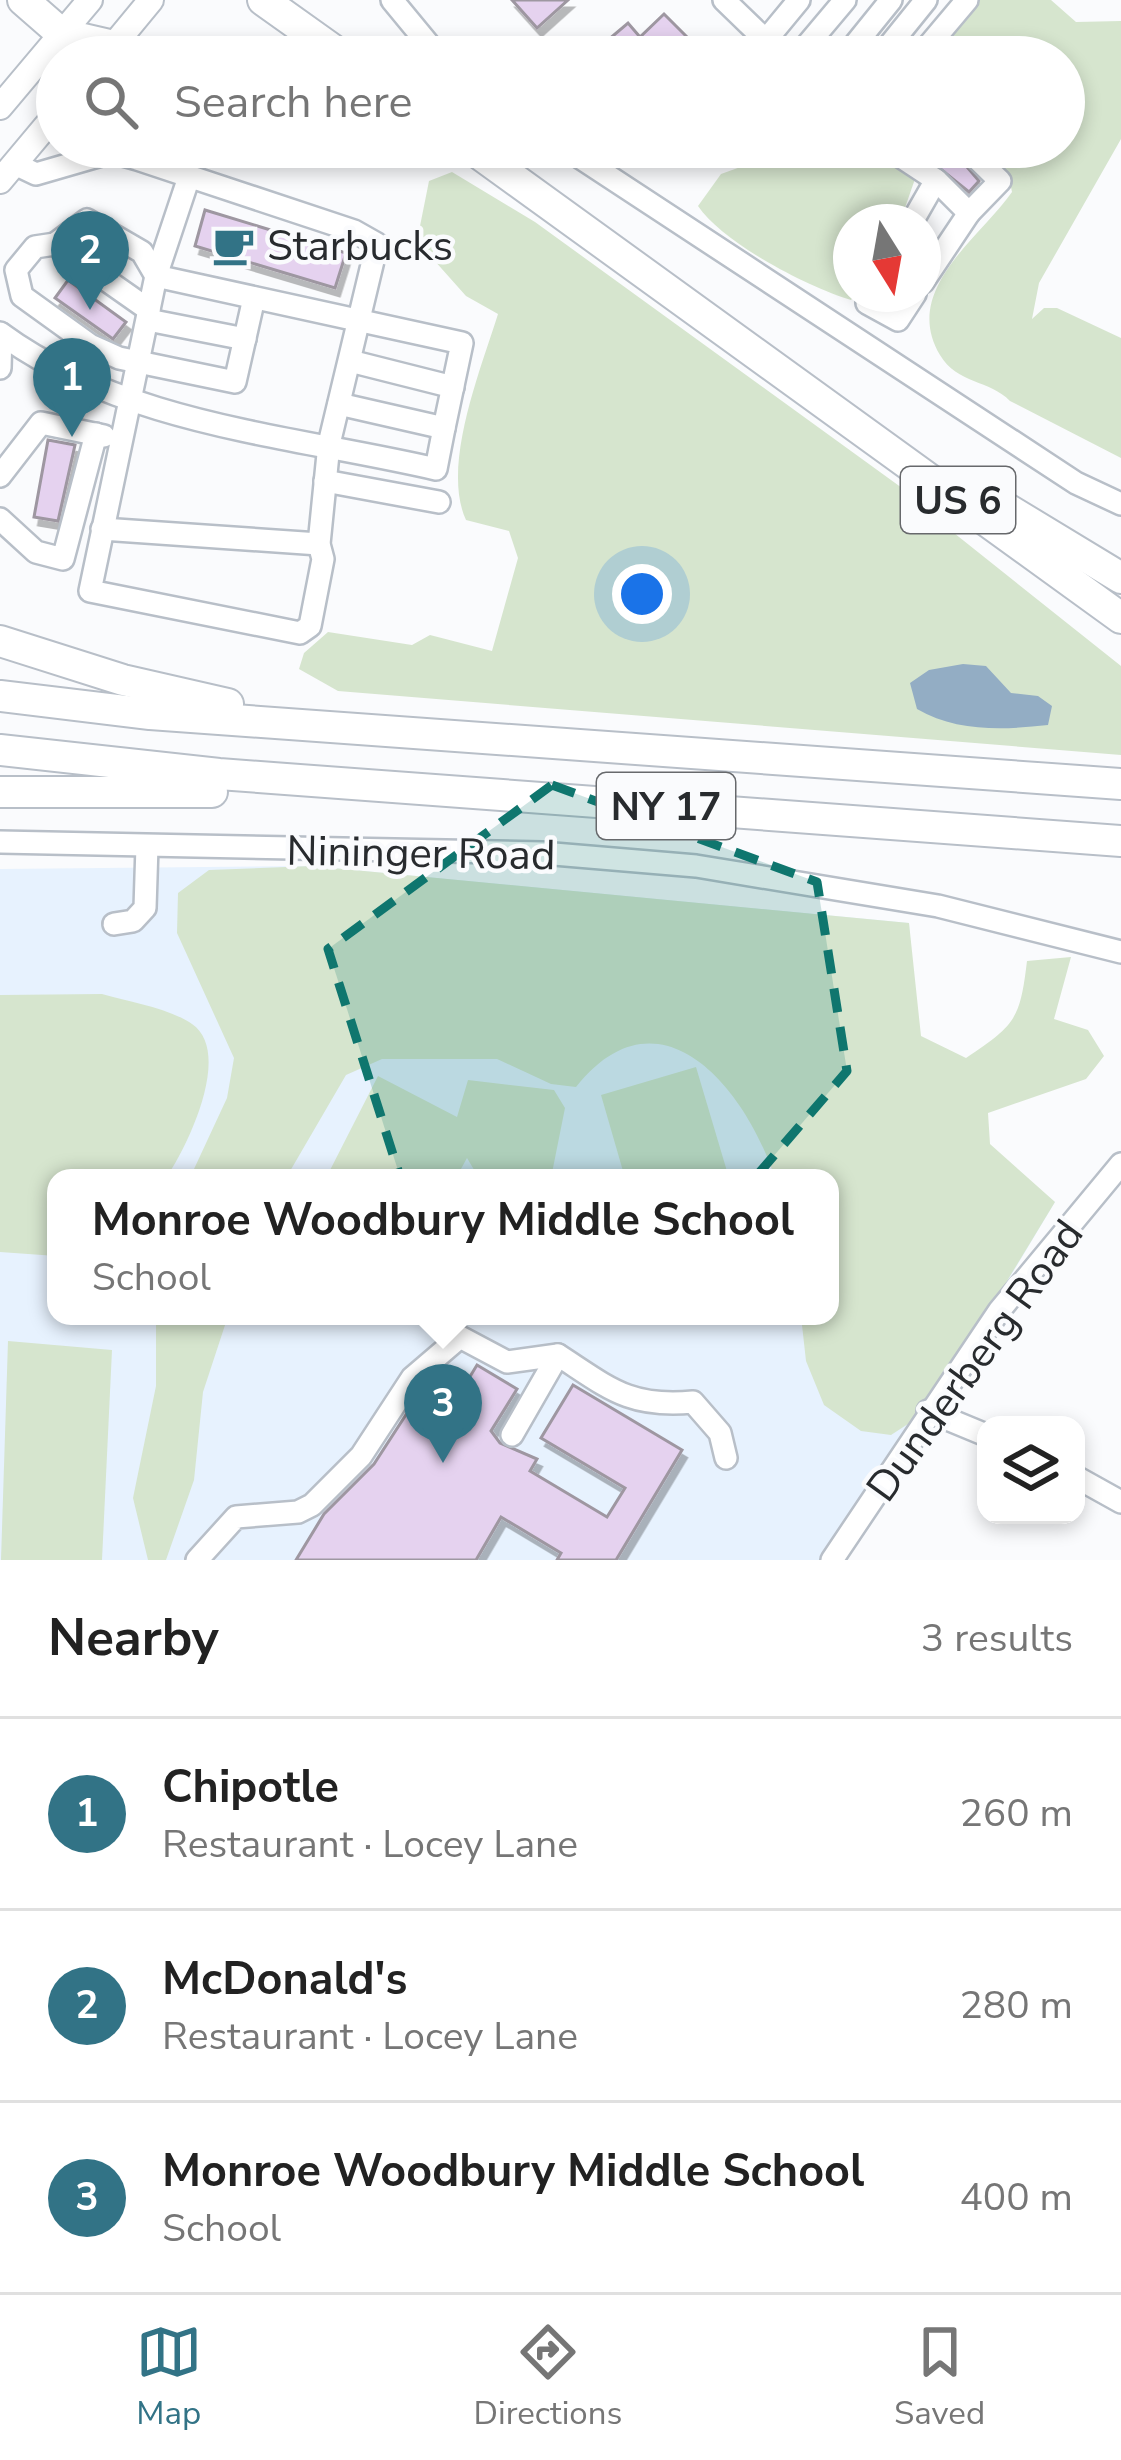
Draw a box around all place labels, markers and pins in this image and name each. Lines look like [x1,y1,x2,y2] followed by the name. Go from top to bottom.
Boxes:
[51,211,129,310] pin: 2
[267,218,453,275] place label: Starbucks
[210,222,256,268] cafe icon: Starbucks
[33,338,111,437] pin: 1
[404,1364,482,1463] pin: 3

